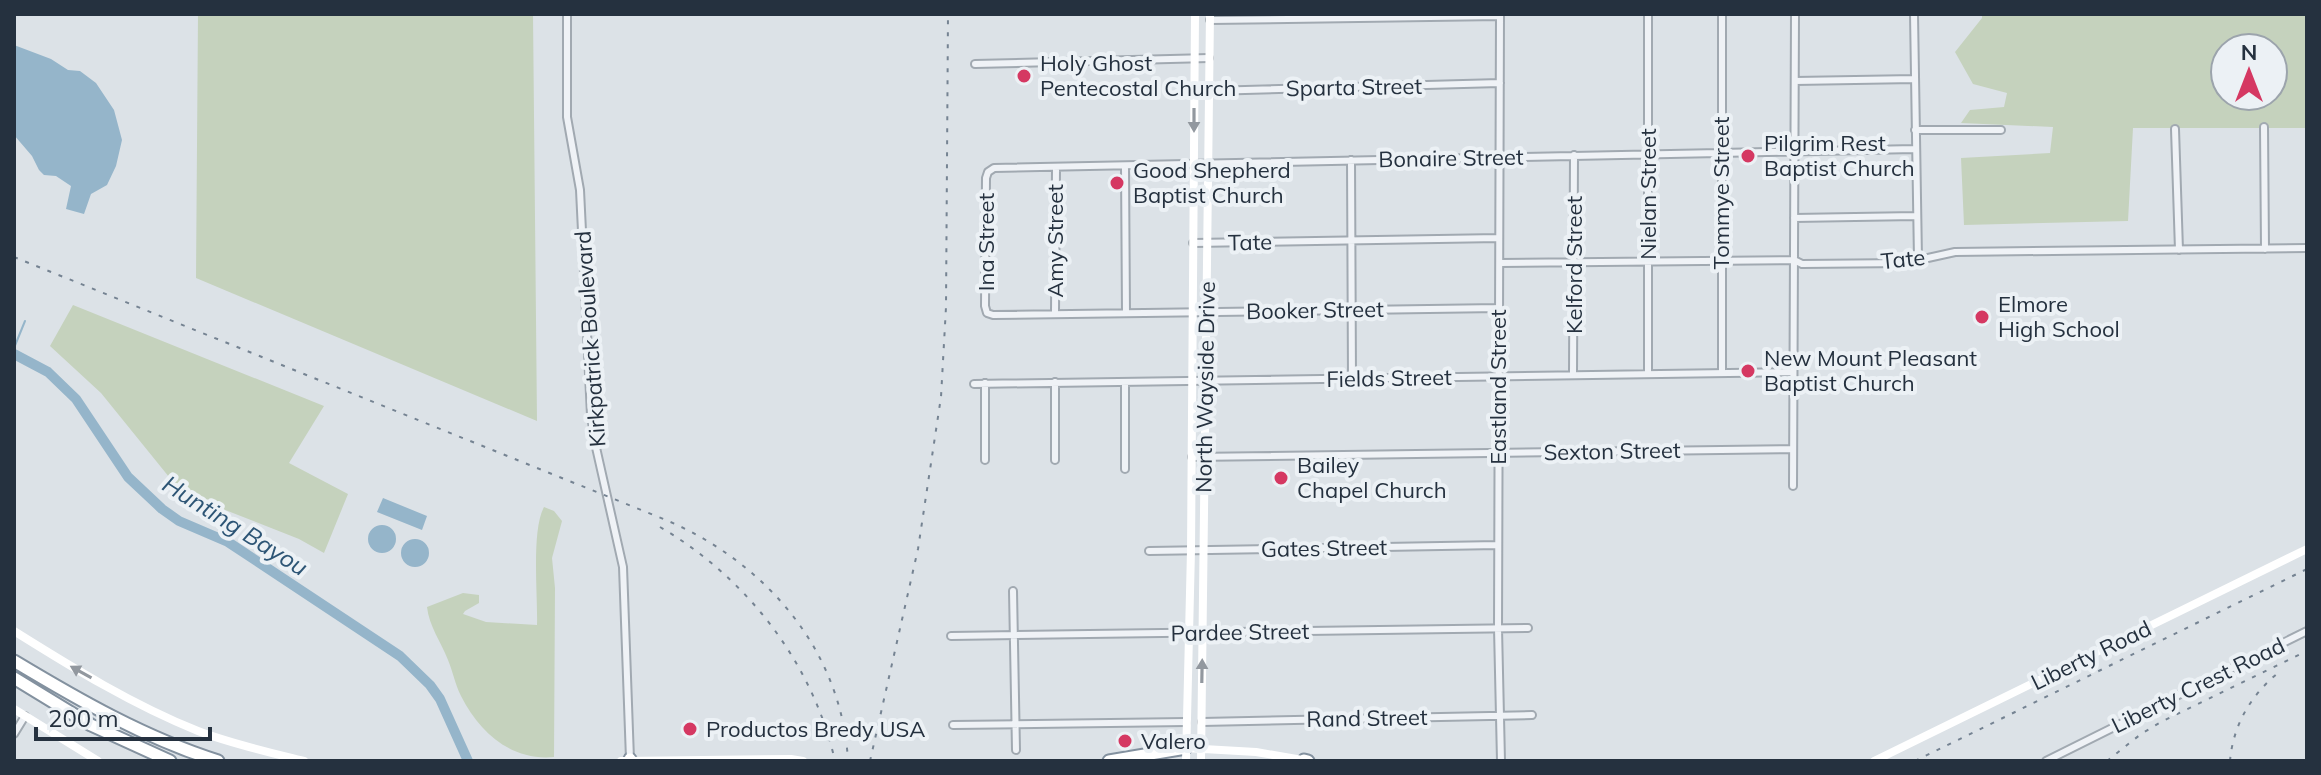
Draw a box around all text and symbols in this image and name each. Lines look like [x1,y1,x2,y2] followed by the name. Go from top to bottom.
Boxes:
[2209,32,2289,112] north arrow
[2241,38,2257,66] text: N
[1040,49,1236,102] place label: Holy Ghost Pentecostal Church
[1015,67,1033,85] marker: Holy Ghost Pentecostal Church
[1286,72,1423,102] street label: Sparta Street
[1188,108,1200,133] one-way arrow
[1707,116,1735,269] street label: Tommye Street
[1634,128,1662,260] street label: Nielan Street
[1764,129,1915,182] place label: Pilgrim Rest Baptist Church
[1378,143,1524,173] street label: Bonaire Street
[1739,147,1757,165] marker: Pilgrim Rest Baptist Church
[1133,156,1291,209] place label: Good Shepherd Baptist Church
[1108,174,1126,192] marker: Good Shepherd Baptist Church
[1041,184,1069,298] street label: Amy Street
[972,193,1000,291] street label: Ina Street
[1560,196,1588,334] street label: Kelford Street
[1228,228,1272,256] street label: Tate
[568,230,612,448] street label: Kirkpatrick Boulevard
[1879,243,1927,275] street label: Tate
[1189,281,1221,493] street label: North Wayside Drive
[1998,290,2120,343] place label: Elmore High School
[1246,295,1384,325] street label: Booker Street
[1973,308,1991,326] marker: Elmore High School
[1484,309,1512,465] street label: Eastland Street
[1764,344,1977,397] place label: New Mount Pleasant Baptist Church
[1739,362,1757,380] marker: New Mount Pleasant Baptist Church
[1326,363,1452,393] street label: Fields Street
[1543,436,1681,466] street label: Sexton Street
[1297,451,1447,504] place label: Bailey Chapel Church
[157,468,314,582] water label: Hunting Bayou
[1272,469,1290,487] marker: Bailey Chapel Church
[1261,533,1388,563] street label: Gates Street
[2026,614,2156,696] street label: Liberty Road
[1170,617,1310,647] street label: Pardee Street
[2107,631,2289,739] street label: Liberty Crest Road
[1196,658,1209,683] one-way arrow
[70,666,92,680] one-way arrow
[36,691,210,741] scale bar
[48,703,119,733] text: 200 m
[1306,703,1428,733] street label: Rand Street
[706,715,925,743] place label: Productos Bredy USA
[681,720,699,738] marker: Productos Bredy USA
[1141,727,1206,755] place label: Valero
[1116,732,1134,750] marker: Valero

